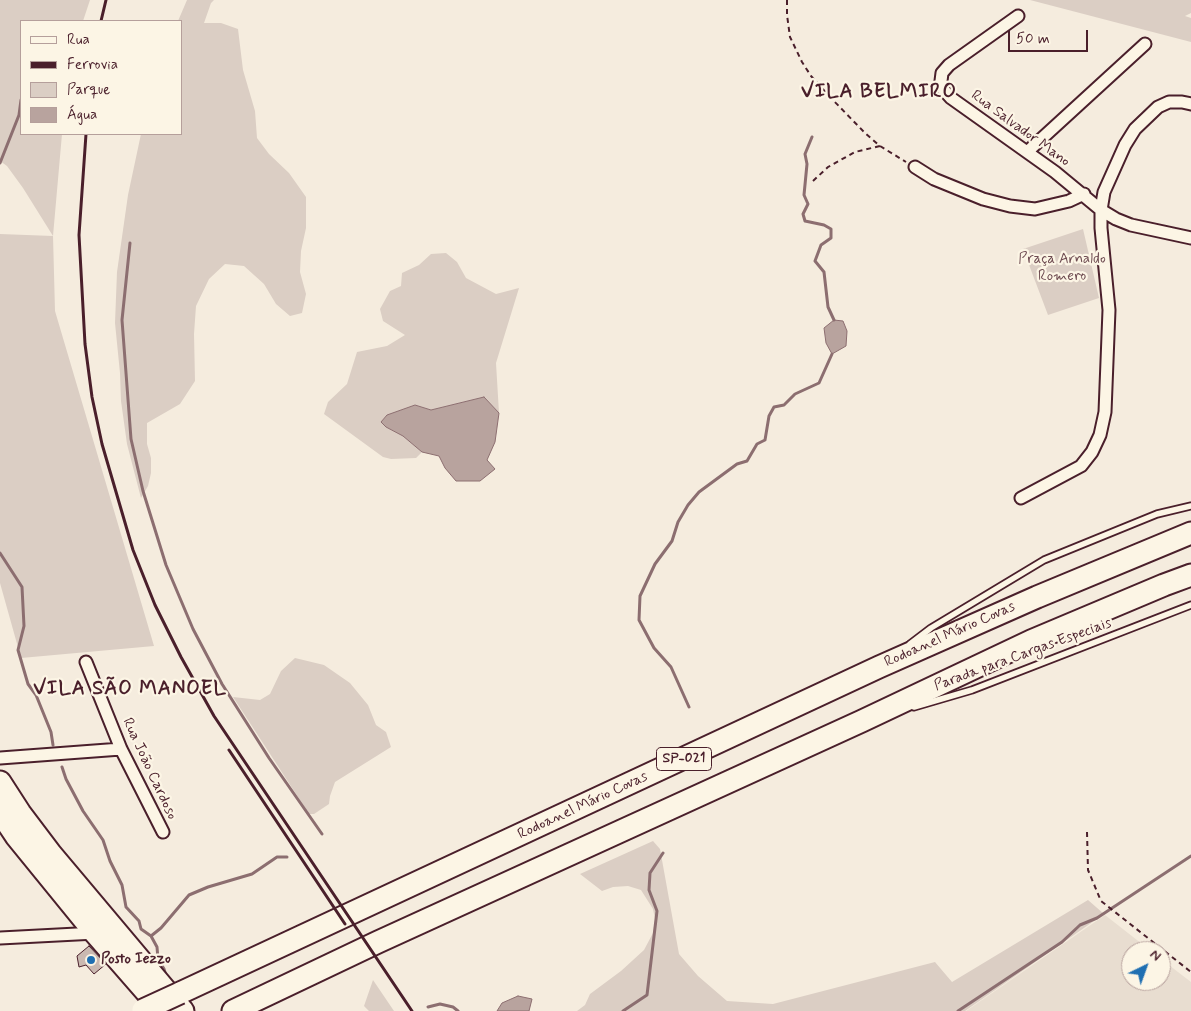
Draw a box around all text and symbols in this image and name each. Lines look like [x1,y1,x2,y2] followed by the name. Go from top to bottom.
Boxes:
[20,20,182,135] legend
[1011,20,1091,52] scale bar
[1016,29,1050,49] text: 50 m
[67,30,90,50] text: Rua
[67,55,118,75] text: Ferrovia
[67,80,110,100] text: Parque
[802,81,956,105] district label: VILA BELMIRO
[967,87,1073,171] street label: Rua Salvador Mano
[67,105,97,125] text: Água
[1018,251,1106,286] park label: Praça Arnaldo Romero
[882,598,1018,672] street label: Rodoanel Mário Covas
[932,614,1114,696] street label: Parada para Cargas Especiais
[33,678,227,702] district label: VILA SÃO MANOEL
[118,715,180,823] street label: Rua João Cardoso
[656,748,712,771] road number: SP-021
[515,768,651,844] street label: Rodoanel Mário Covas
[1121,941,1171,991] north arrow
[1146,946,1165,965] text: N
[101,951,171,969] place label: Posto Iezzo
[85,954,97,966] marker: Posto Iezzo

